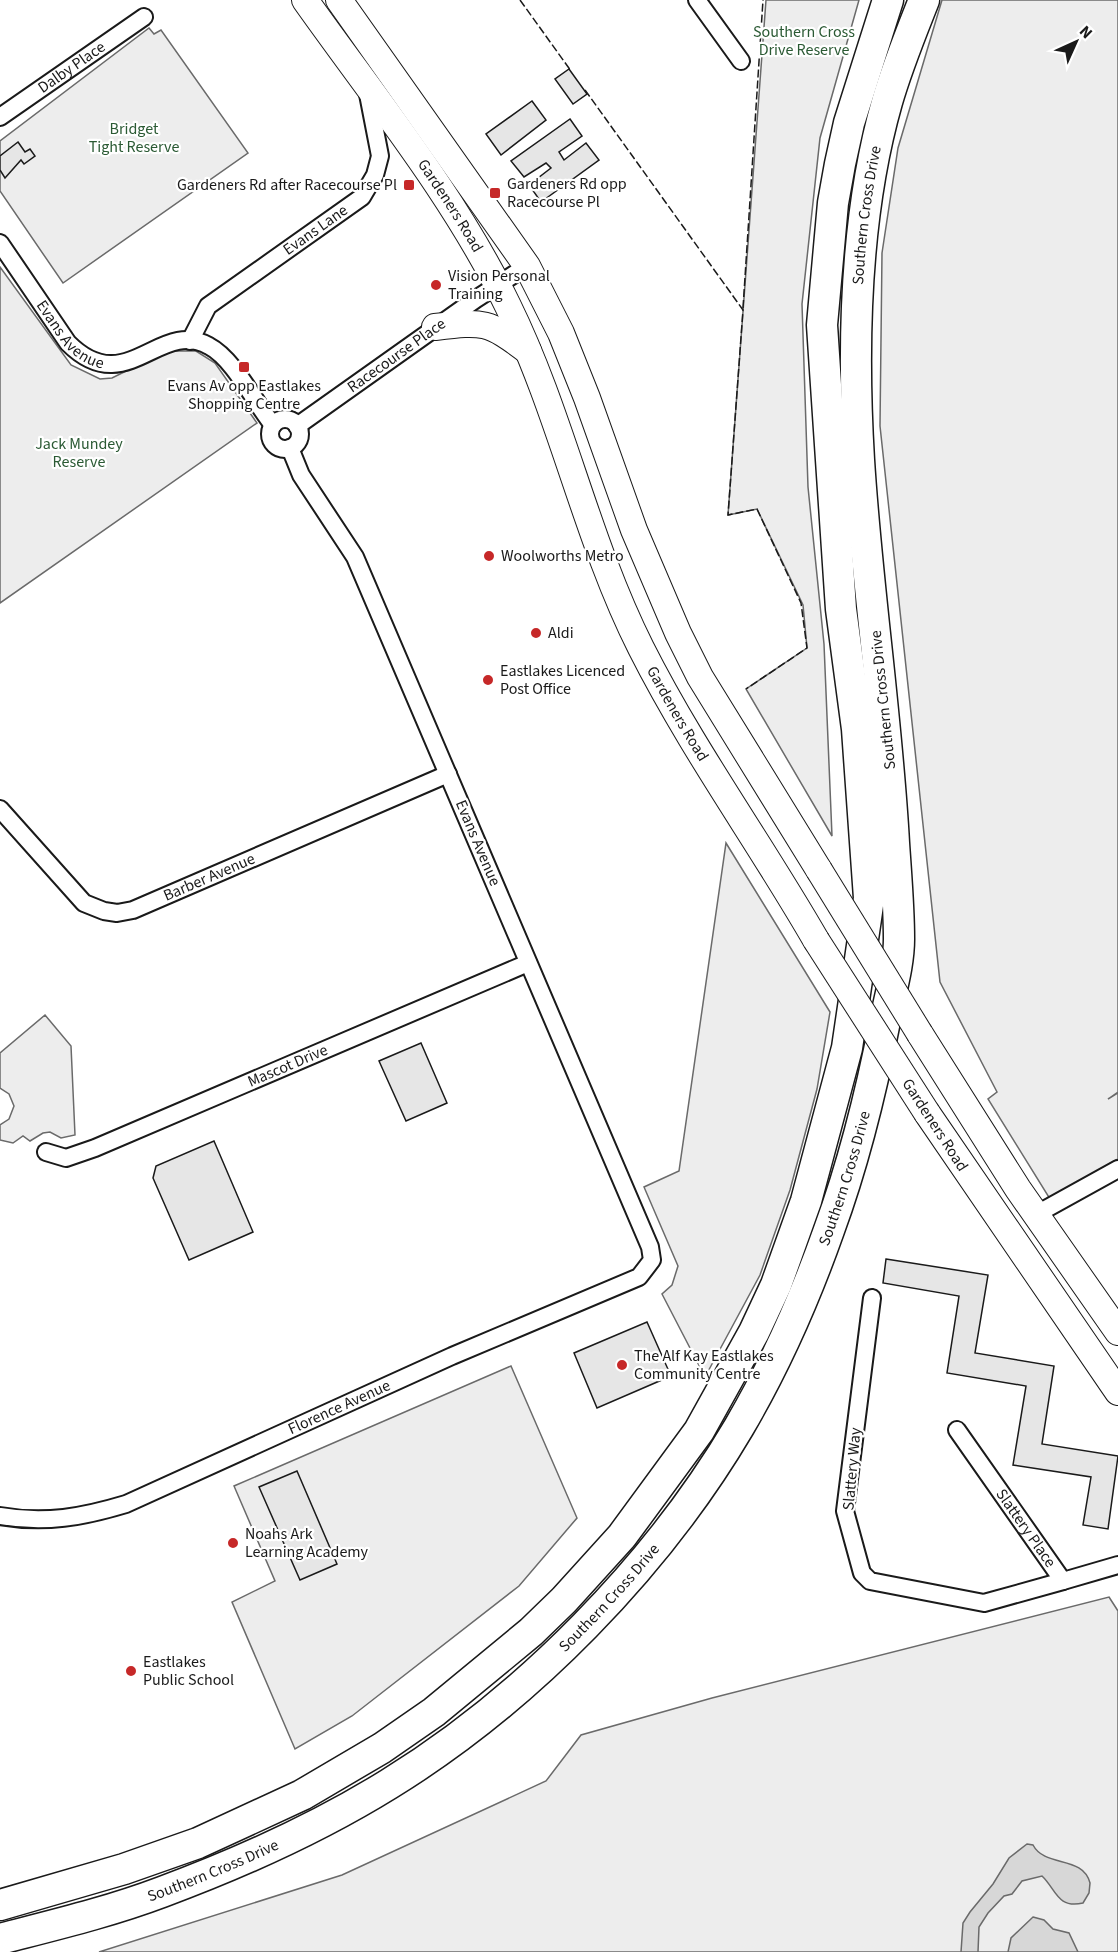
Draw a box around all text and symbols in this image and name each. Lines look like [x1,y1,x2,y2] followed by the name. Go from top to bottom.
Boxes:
[1046,12,1106,72] north arrow
[753,21,855,61] park label: Southern Cross Drive Reserve
[1074,21,1097,44] text: N
[33,36,110,99] street label: Dalby Place
[89,118,179,158] park label: Bridget Tight Reserve
[847,144,887,285] street label: Southern Cross Drive
[412,155,488,256] street label: Gardeners Road
[507,173,627,213] place label: Gardeners Rd opp Racecourse Pl
[177,174,397,196] place label: Gardeners Rd after Racecourse Pl
[402,178,416,192] marker: Gardeners Rd after Racecourse Pl
[488,186,502,200] marker: Gardeners Rd opp Racecourse Pl
[279,199,352,261] street label: Evans Lane
[448,265,550,305] place label: Vision Personal Training
[429,278,443,292] marker: Vision Personal Training
[31,296,106,374] street label: Evans Avenue
[343,313,450,398] street label: Racecourse Place
[237,360,251,374] marker: Evans Av opp Eastlakes Shopping Centre
[167,375,321,415] place label: Evans Av opp Eastlakes Shopping Centre
[35,433,123,473] park label: Jack Mundey Reserve
[501,545,624,567] place label: Woolworths Metro
[482,549,496,563] marker: Woolworths Metro
[548,622,574,644] place label: Aldi
[529,626,543,640] marker: Aldi
[865,629,901,771] street label: Southern Cross Drive
[500,660,625,700] place label: Eastlakes Licenced Post Office
[641,662,714,765] street label: Gardeners Road
[481,673,495,687] marker: Eastlakes Licenced Post Office
[450,797,506,889] street label: Evans Avenue
[160,848,259,907] street label: Barber Avenue
[244,1039,331,1093] street label: Mascot Drive
[897,1074,973,1176] street label: Gardeners Road
[813,1109,876,1249] street label: Southern Cross Drive
[634,1345,774,1385] place label: The Alf Kay Eastlakes Community Centre
[615,1358,629,1372] marker: The Alf Kay Eastlakes Community Centre
[284,1374,394,1440] street label: Florence Avenue
[837,1426,867,1511] street label: Slattery Way
[991,1484,1061,1572] street label: Slattery Place
[245,1523,369,1563] place label: Noahs Ark Learning Academy
[226,1536,240,1550] marker: Noahs Ark Learning Academy
[554,1539,665,1657] street label: Southern Cross Drive
[143,1651,234,1691] place label: Eastlakes Public School
[124,1664,138,1678] marker: Eastlakes Public School
[144,1834,282,1907] street label: Southern Cross Drive

